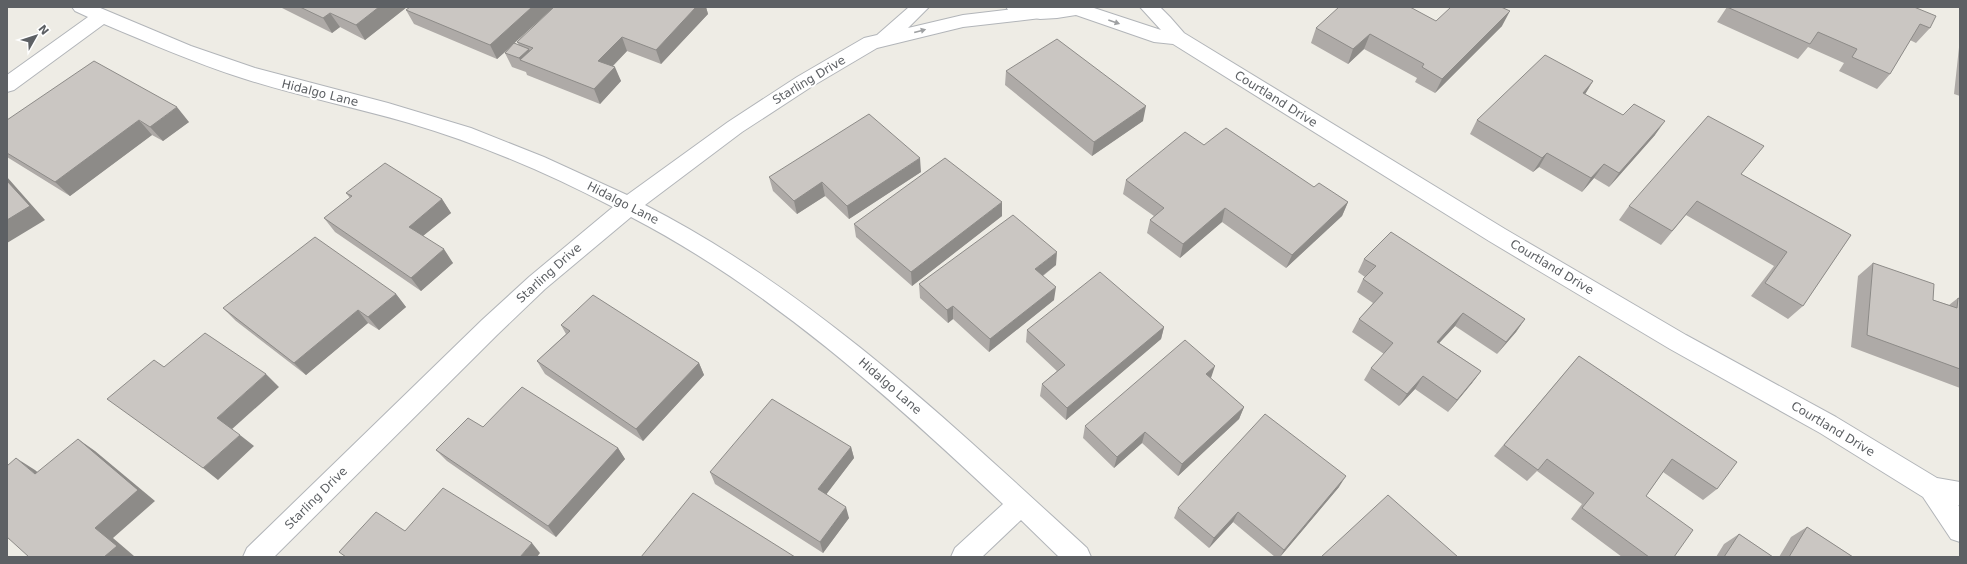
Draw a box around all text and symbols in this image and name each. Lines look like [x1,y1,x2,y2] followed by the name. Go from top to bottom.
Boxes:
[16,16,56,56] north arrow
[1108,19,1120,25] one-way arrow
[35,22,51,38] text: N
[914,28,926,34] one-way arrow
[770,53,848,107] street label: Starling Drive
[1232,68,1320,130] street label: Courtland Drive
[280,77,360,109] street label: Hidalgo Lane
[585,179,661,227] street label: Hidalgo Lane
[1508,237,1596,297] street label: Courtland Drive
[514,240,584,306] street label: Starling Drive
[856,355,924,417] street label: Hidalgo Lane
[1789,399,1877,459] street label: Courtland Drive
[282,464,350,532] street label: Starling Drive

